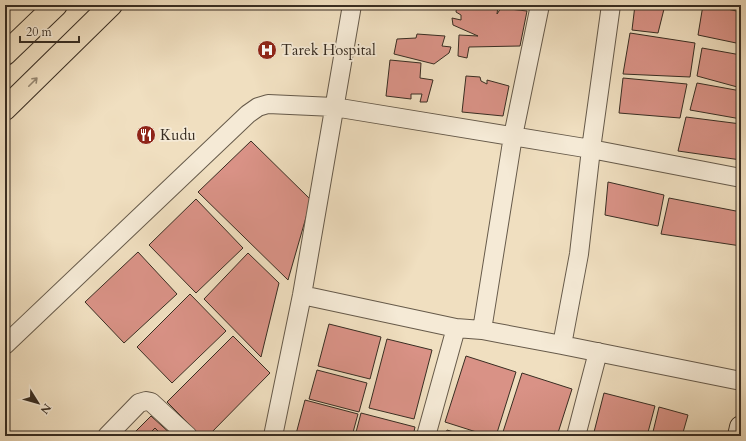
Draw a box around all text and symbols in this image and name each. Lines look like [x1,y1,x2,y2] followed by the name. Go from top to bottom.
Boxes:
[20,18,79,44] scale bar
[26,24,53,40] text: 20 m
[256,39,278,61] hospital icon: Tarek Hospital
[281,40,376,60] place label: Tarek Hospital
[28,77,38,87] one-way arrow
[135,124,157,146] restaurant icon: Kudu
[160,125,196,145] place label: Kudu
[18,383,58,423] north arrow
[36,400,54,417] text: N

